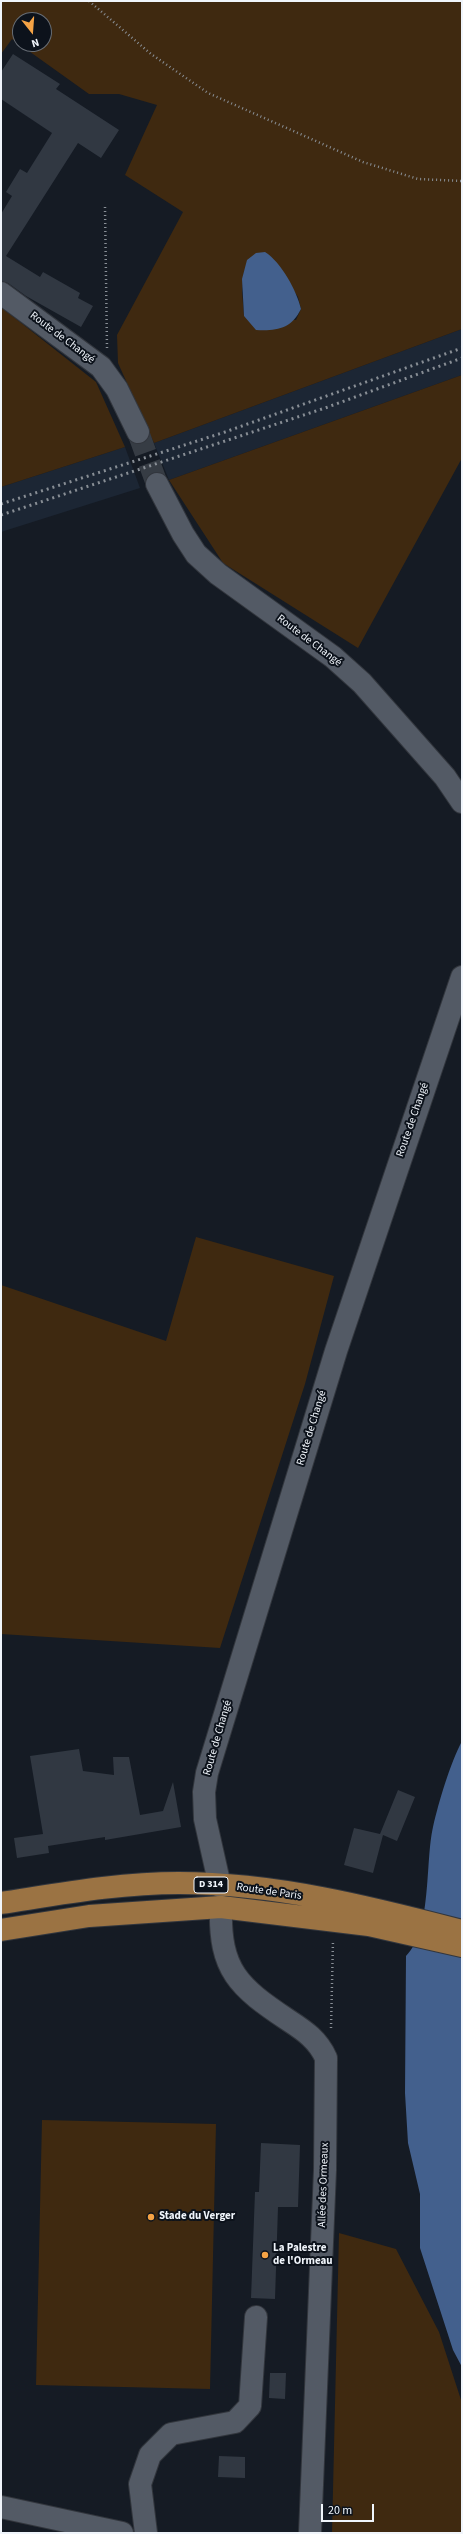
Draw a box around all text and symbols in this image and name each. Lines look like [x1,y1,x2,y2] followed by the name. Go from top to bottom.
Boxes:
[12,12,52,52] north arrow
[30,35,41,51] text: N
[27,309,97,367] street label: Route de Changé
[274,612,344,670] street label: Route de Changé
[394,1081,432,1159] street label: Route de Changé
[294,1389,330,1467] street label: Route de Changé
[201,1699,235,1777] street label: Route de Changé
[194,1877,228,1893] road number: D 314
[236,1881,302,1903] street label: Route de Paris
[316,2142,332,2228] street label: Allée des Ormeaux
[159,2210,235,2224] place label: Stade du Verger
[146,2212,156,2222] marker: Stade du Verger
[273,2242,333,2268] place label: La Palestre de l'Ormeau
[260,2250,270,2260] marker: La Palestre de l'Ormeau
[323,2496,376,2522] scale bar
[328,2502,352,2519] text: 20 m

